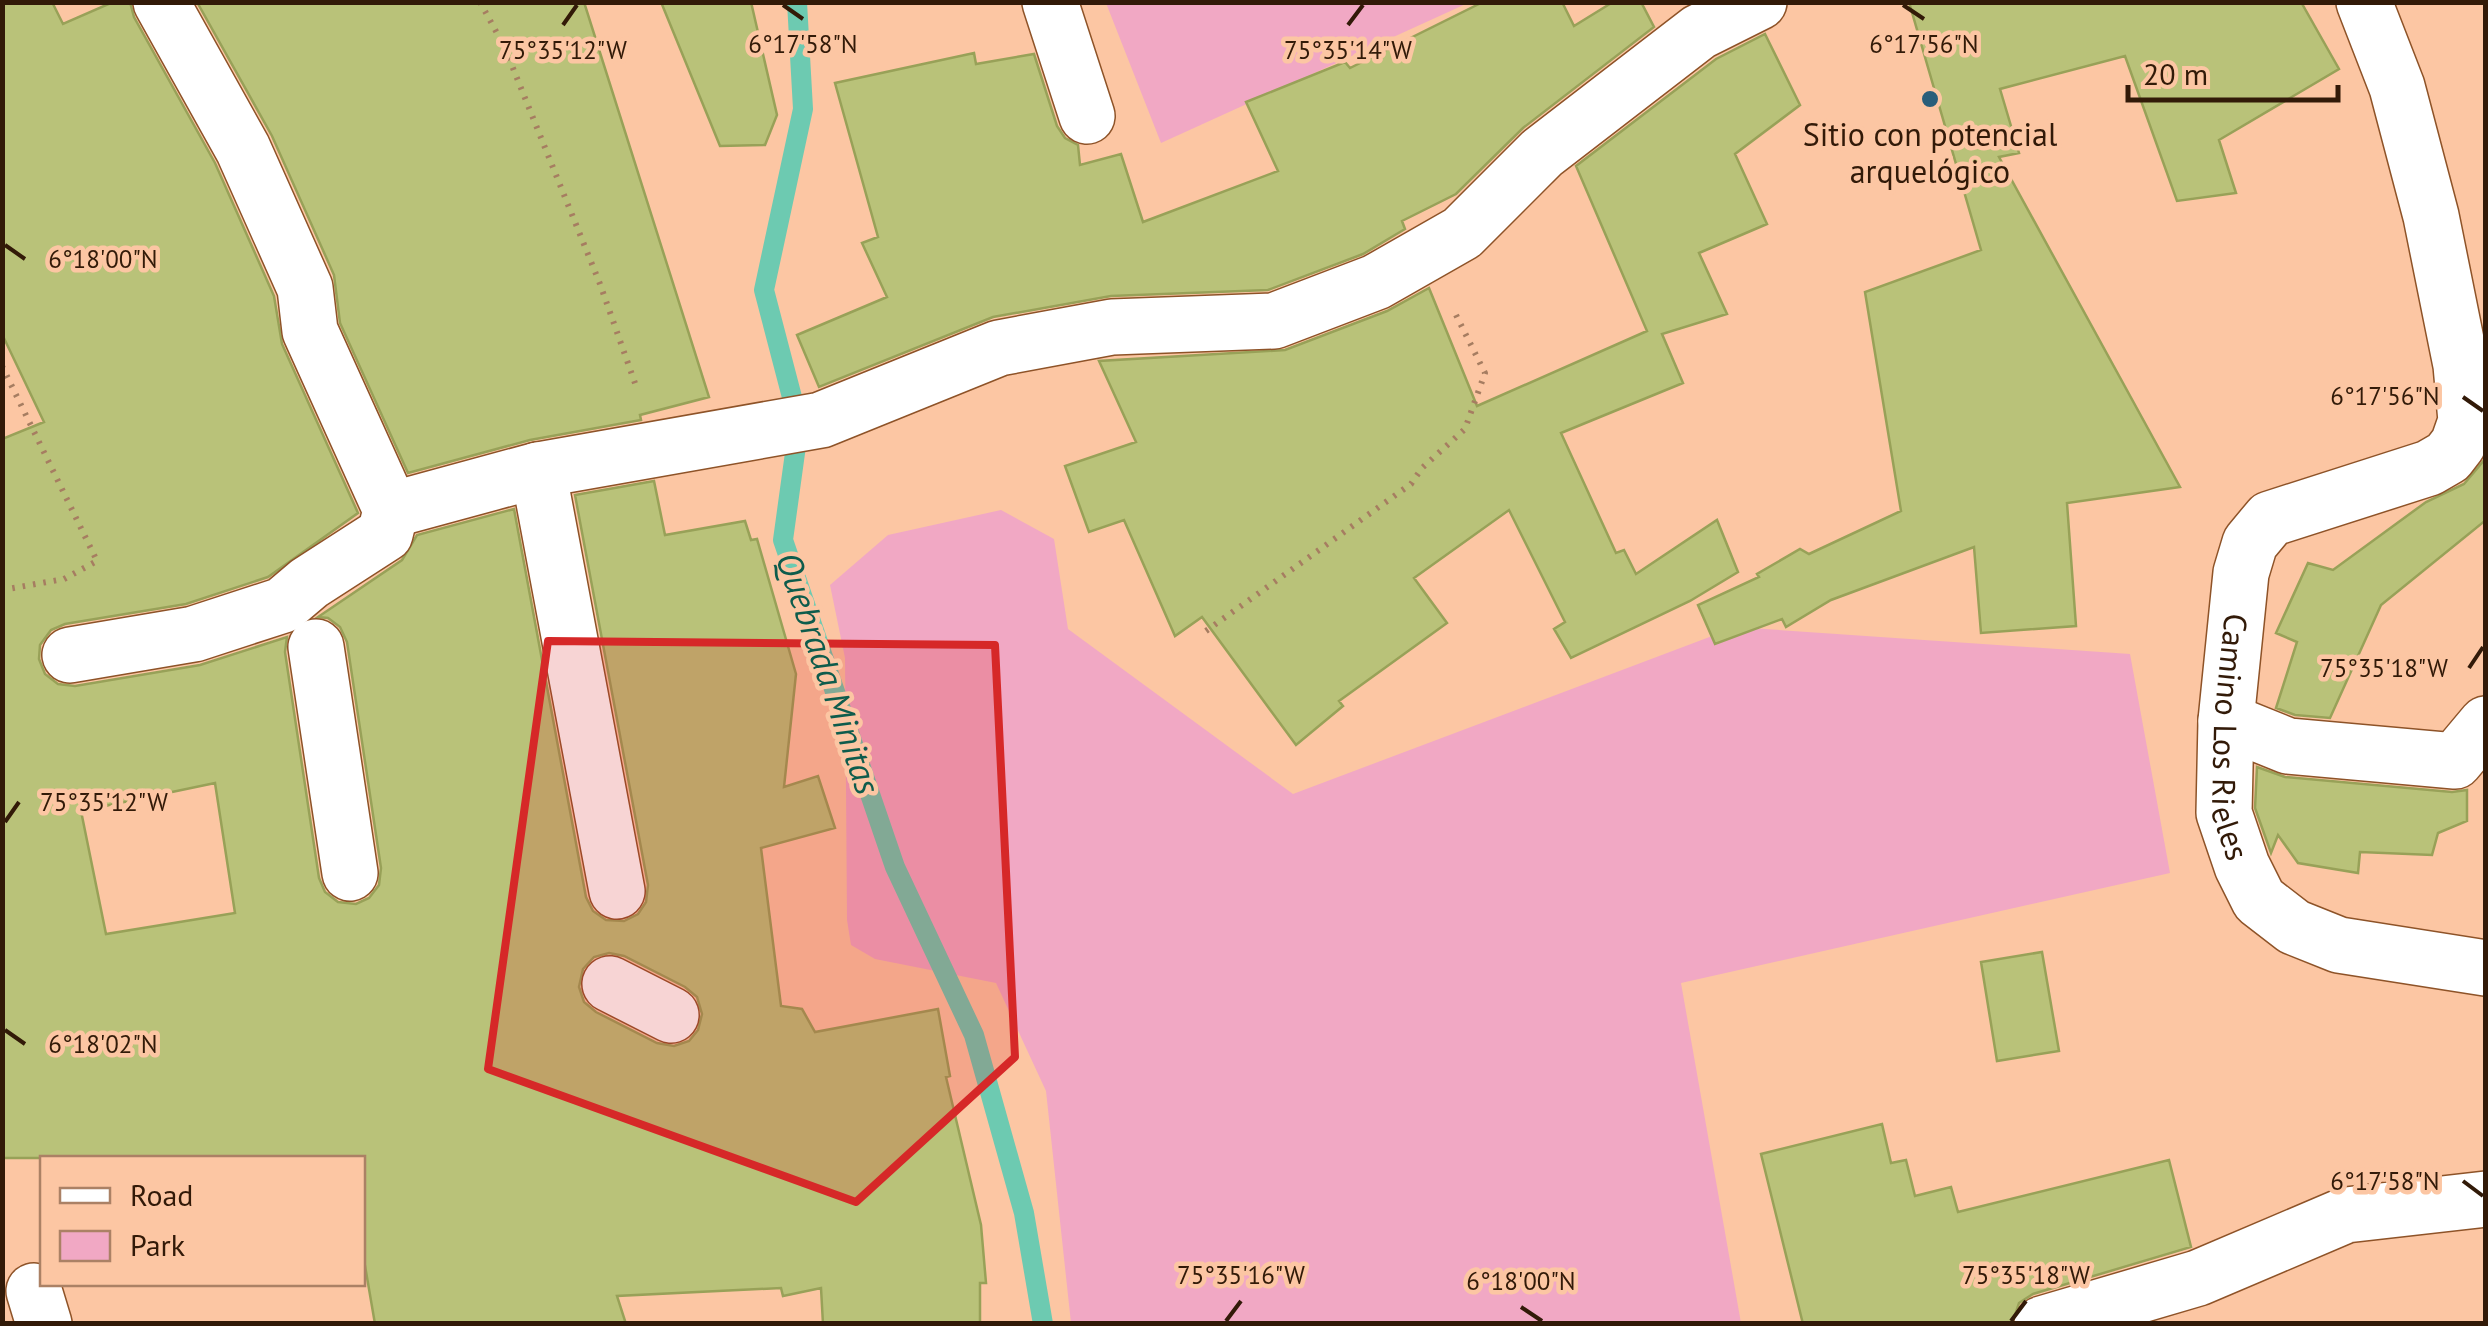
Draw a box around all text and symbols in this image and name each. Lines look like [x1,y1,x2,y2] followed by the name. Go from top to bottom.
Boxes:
[748,28,858,60] text: 6°17'58"N
[1869,28,1979,60] text: 6°17'56"N
[499,34,627,66] text: 75°35'12"W
[1284,34,1412,66] text: 75°35'14"W
[2128,40,2338,102] scale bar
[2143,54,2208,93] text: 20 m
[1919,88,1941,110] marker: Sitio con potencial arquelógico
[1803,113,2058,192] place label: Sitio con potencial arquelógico
[48,243,158,275] text: 6°18'00"N
[2330,380,2440,412] text: 6°17'56"N
[766,546,892,800] water label: Quebrada Minitas
[2202,612,2259,865] street label: Camino Los Rieles
[2320,652,2448,684] text: 75°35'18"W
[40,786,168,818] text: 75°35'12"W
[48,1028,158,1060] text: 6°18'02"N
[40,1156,365,1286] legend
[2330,1165,2440,1197] text: 6°17'58"N
[130,1175,194,1214] text: Road
[130,1225,186,1264] text: Park
[1177,1259,1305,1291] text: 75°35'16"W
[1962,1259,2090,1291] text: 75°35'18"W
[1466,1265,1576,1297] text: 6°18'00"N

